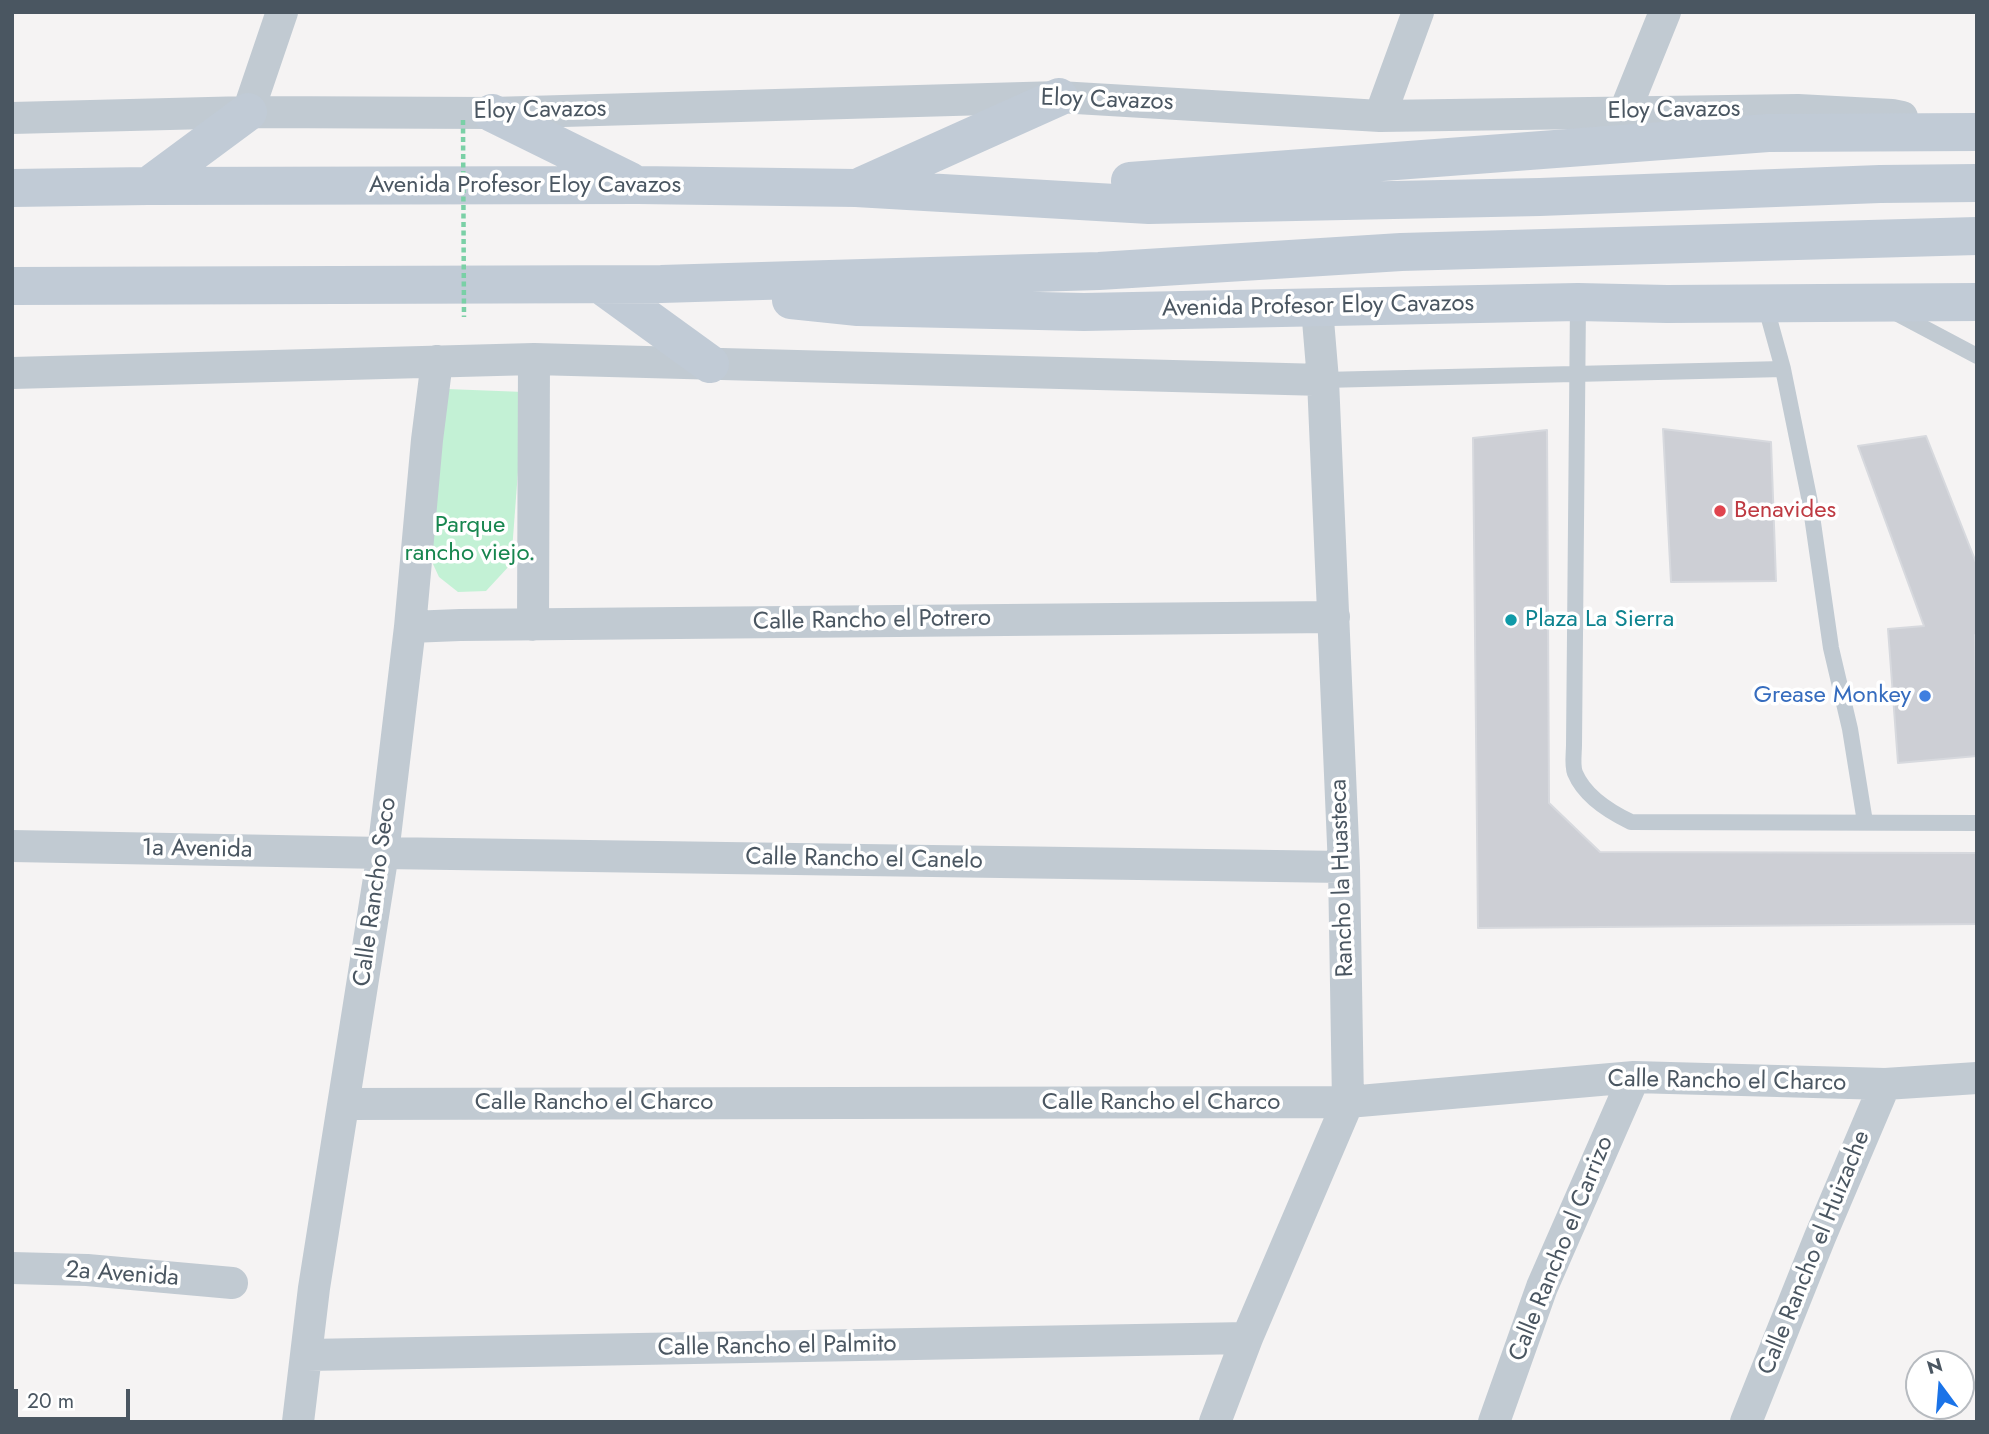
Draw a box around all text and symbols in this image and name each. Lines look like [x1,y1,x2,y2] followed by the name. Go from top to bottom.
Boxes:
[1040,84,1174,118] street label: Eloy Cavazos
[473,95,607,127] street label: Eloy Cavazos
[1607,95,1741,127] street label: Eloy Cavazos
[369,172,681,200] street label: Avenida Profesor Eloy Cavazos
[1162,290,1474,324] street label: Avenida Profesor Eloy Cavazos
[1734,497,1836,525] place label: Benavides
[1712,503,1728,519] marker: Benavides
[404,512,536,568] park label: Parque rancho viejo.
[753,605,991,637] street label: Calle Rancho el Potrero
[1525,606,1674,634] place label: Plaza La Sierra
[1503,612,1519,628] marker: Plaza La Sierra
[1753,682,1911,710] place label: Grease Monkey
[1917,688,1933,704] marker: Grease Monkey
[1325,778,1361,978] street label: Rancho la Huasteca
[348,796,404,988] street label: Calle Rancho Seco
[141,835,253,865] street label: 1a Avenida
[745,844,983,876] street label: Calle Rancho el Canelo
[1607,1066,1847,1098] street label: Calle Rancho el Charco
[475,1089,713,1117] street label: Calle Rancho el Charco
[1042,1089,1280,1117] street label: Calle Rancho el Charco
[1753,1127,1877,1379] street label: Calle Rancho el Huizache
[1504,1132,1620,1366] street label: Calle Rancho el Carrizo
[64,1257,180,1293] street label: 2a Avenida
[657,1331,897,1363] street label: Calle Rancho el Palmito
[1905,1350,1975,1420] north arrow
[1924,1351,1946,1381] text: N
[18,1374,133,1418] scale bar
[27,1386,74,1416] text: 20 m

